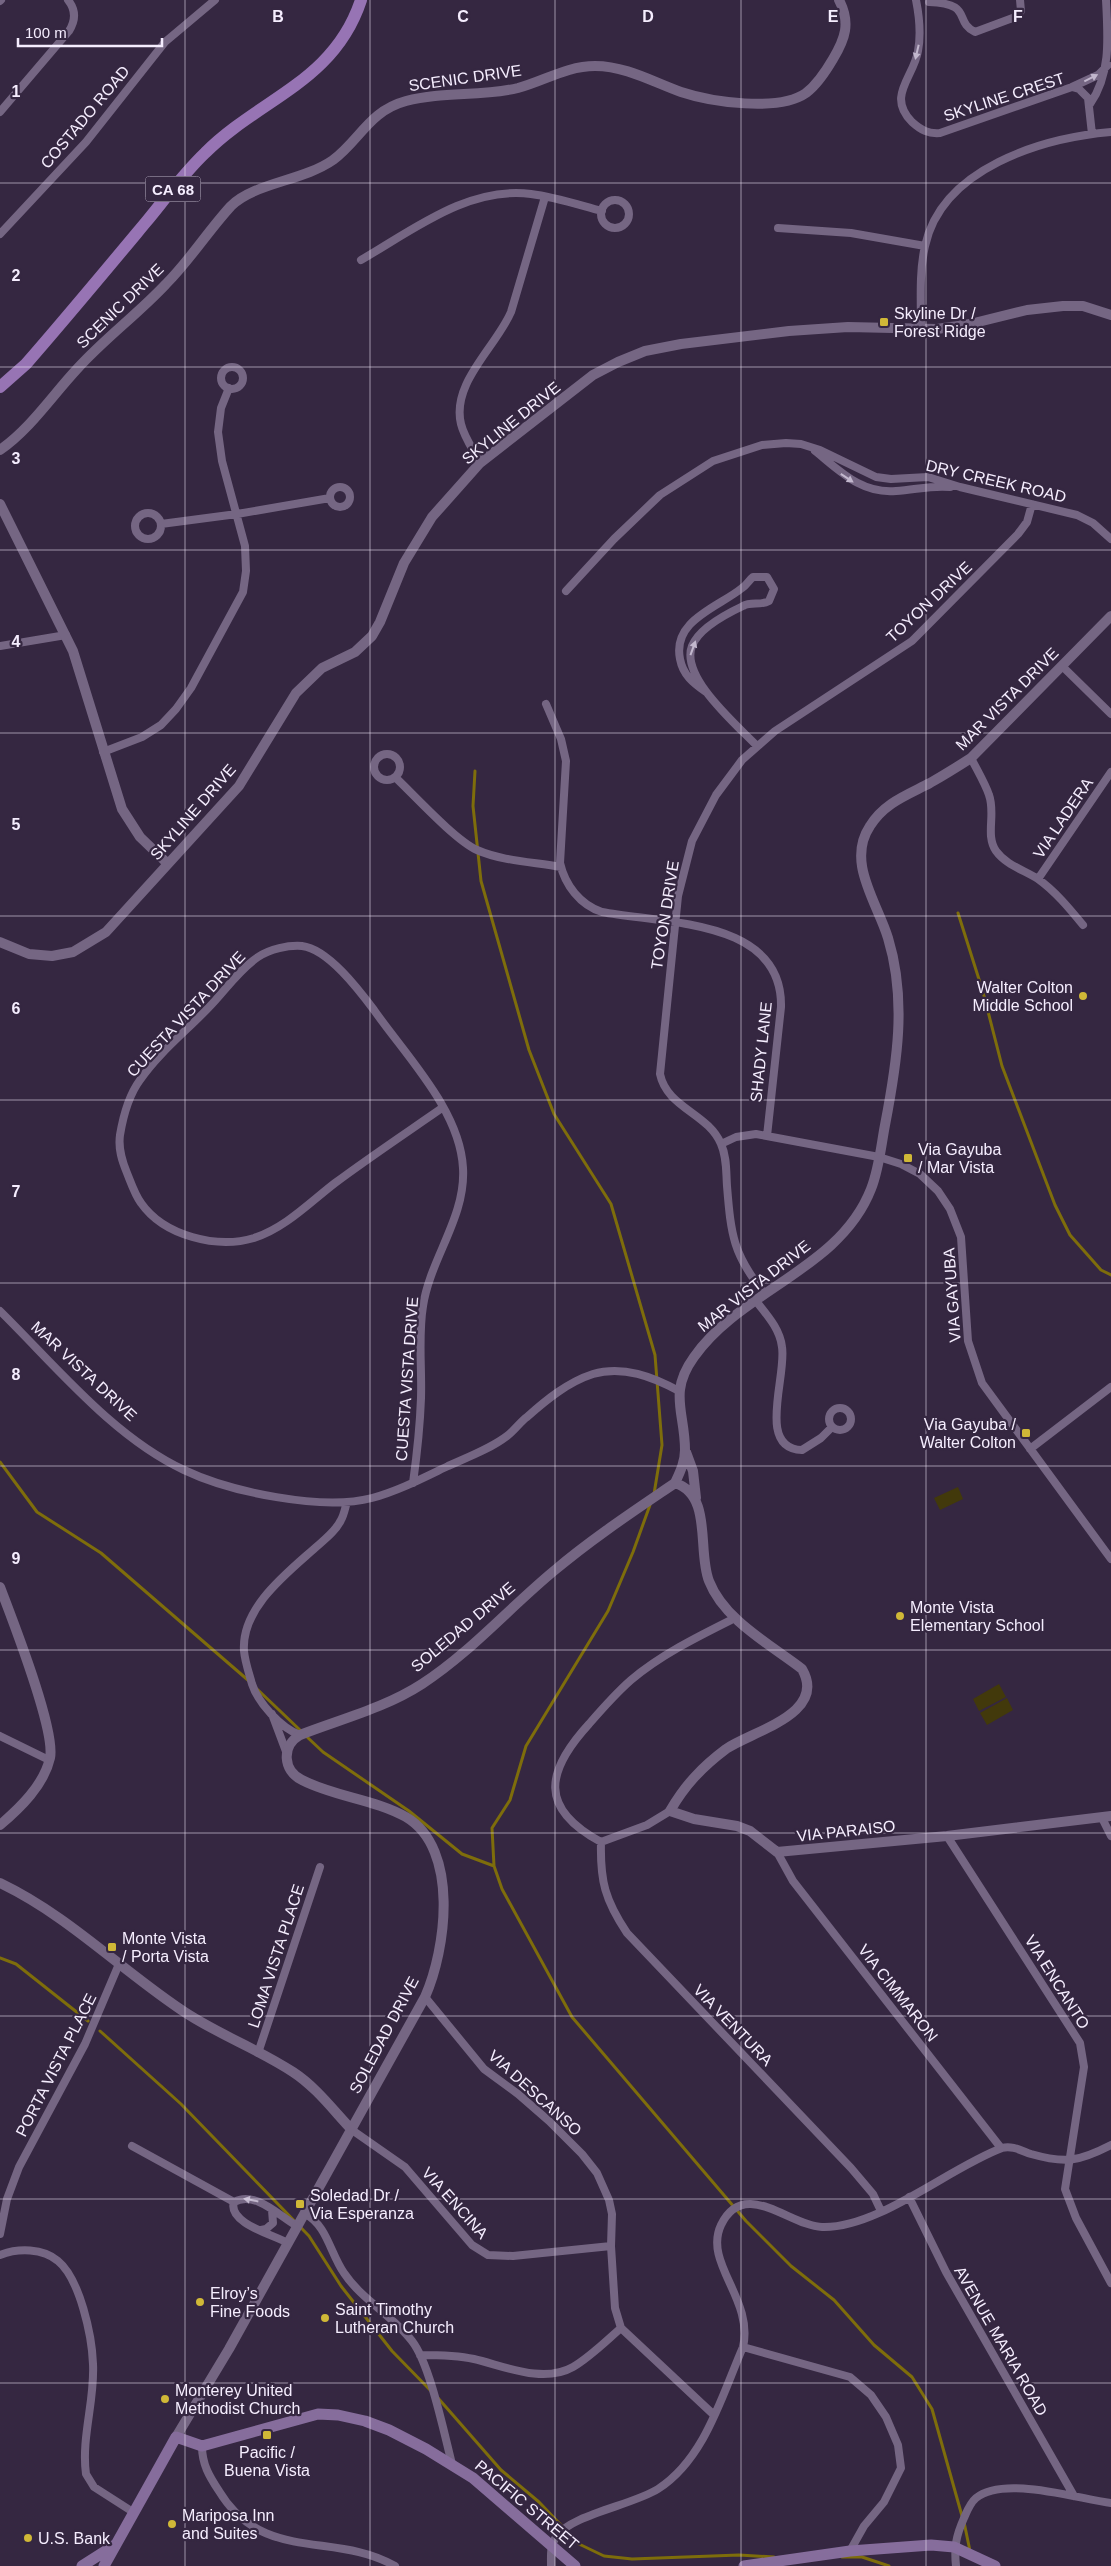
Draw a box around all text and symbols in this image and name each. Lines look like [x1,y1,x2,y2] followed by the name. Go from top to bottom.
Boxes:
[272,8,284,25] text: B
[457,8,469,25] text: C
[642,8,654,25] text: D
[828,8,839,25] text: E
[1013,8,1023,25] text: F
[18,15,161,47] scale bar
[25,24,67,41] text: 100 m
[913,45,921,60] one-way arrow
[37,62,133,172] street label: COSTADO ROAD
[407,62,523,94] street label: SCENIC DRIVE
[941,69,1067,125] street label: SKYLINE CREST
[1084,74,1099,82] one-way arrow
[12,83,21,100] text: 1
[146,176,200,202] road number: CA 68
[73,260,167,352] street label: SCENIC DRIVE
[12,267,21,284] text: 2
[894,305,986,340] place label: Skyline Dr / Forest Ridge
[878,316,890,328] marker: Skyline Dr / Forest Ridge
[459,378,563,468] street label: SKYLINE DRIVE
[12,450,21,467] text: 3
[924,457,1068,505] street label: DRY CREEK ROAD
[840,473,854,482] one-way arrow
[883,558,975,646] street label: TOYON DRIVE
[12,633,21,650] text: 4
[689,640,697,655] one-way arrow
[952,644,1062,754] street label: MAR VISTA DRIVE
[147,761,239,863] street label: SKYLINE DRIVE
[1030,774,1096,861] street label: VIA LADERA
[12,816,21,833] text: 5
[648,859,682,971] street label: TOYON DRIVE
[124,948,248,1080] street label: CUESTA VISTA DRIVE
[973,979,1073,1014] place label: Walter Colton Middle School
[1077,990,1089,1002] marker: Walter Colton Middle School
[12,1000,21,1017] text: 6
[747,1001,775,1103] street label: SHADY LANE
[918,1141,1001,1176] place label: Via Gayuba / Mar Vista
[902,1152,914,1164] marker: Via Gayuba / Mar Vista
[12,1183,21,1200] text: 7
[695,1237,813,1335] street label: MAR VISTA DRIVE
[940,1247,964,1343] street label: VIA GAYUBA
[393,1296,421,1462] street label: CUESTA VISTA DRIVE
[28,1318,140,1424] street label: MAR VISTA DRIVE
[12,1366,21,1383] text: 8
[920,1416,1017,1451] place label: Via Gayuba / Walter Colton
[1020,1427,1032,1439] marker: Via Gayuba / Walter Colton
[12,1550,21,1567] text: 9
[408,1579,518,1675] street label: SOLEDAD DRIVE
[910,1599,1044,1634] place label: Monte Vista Elementary School
[894,1610,906,1622] marker: Monte Vista Elementary School
[796,1817,896,1845] street label: VIA PARAISO
[245,1882,307,2030] street label: LOMA VISTA PLACE
[122,1930,209,1965] place label: Monte Vista / Porta Vista
[1021,1932,1093,2032] street label: VIA ENCANTO
[106,1941,118,1953] marker: Monte Vista / Porta Vista
[855,1941,941,2045] street label: VIA CIMMARON
[346,1974,422,2096] street label: SOLEDAD DRIVE
[690,1981,776,2069] street label: VIA VENTURA
[12,1991,100,2139] street label: PORTA VISTA PLACE
[485,2047,585,2139] street label: VIA DESCANSO
[419,2164,492,2242] street label: VIA ENCINA
[310,2187,414,2222] place label: Soledad Dr / Via Esperanza
[243,2196,259,2204] one-way arrow
[294,2198,306,2210] marker: Soledad Dr / Via Esperanza
[951,2263,1051,2419] street label: AVENUE MARIA ROAD
[210,2285,290,2320] place label: Elroy’s Fine Foods
[194,2296,206,2308] marker: Elroy’s Fine Foods
[335,2301,454,2336] place label: Saint Timothy Lutheran Church
[319,2312,331,2324] marker: Saint Timothy Lutheran Church
[175,2382,300,2417] place label: Monterey United Methodist Church
[159,2393,171,2405] marker: Monterey United Methodist Church
[261,2429,273,2441] marker: Pacific / Buena Vista
[224,2444,310,2479] place label: Pacific / Buena Vista
[472,2457,582,2553] street label: PACIFIC STREET
[182,2507,275,2542] place label: Mariposa Inn and Suites
[166,2518,178,2530] marker: Mariposa Inn and Suites
[38,2530,111,2547] place label: U.S. Bank
[22,2532,34,2544] marker: U.S. Bank

